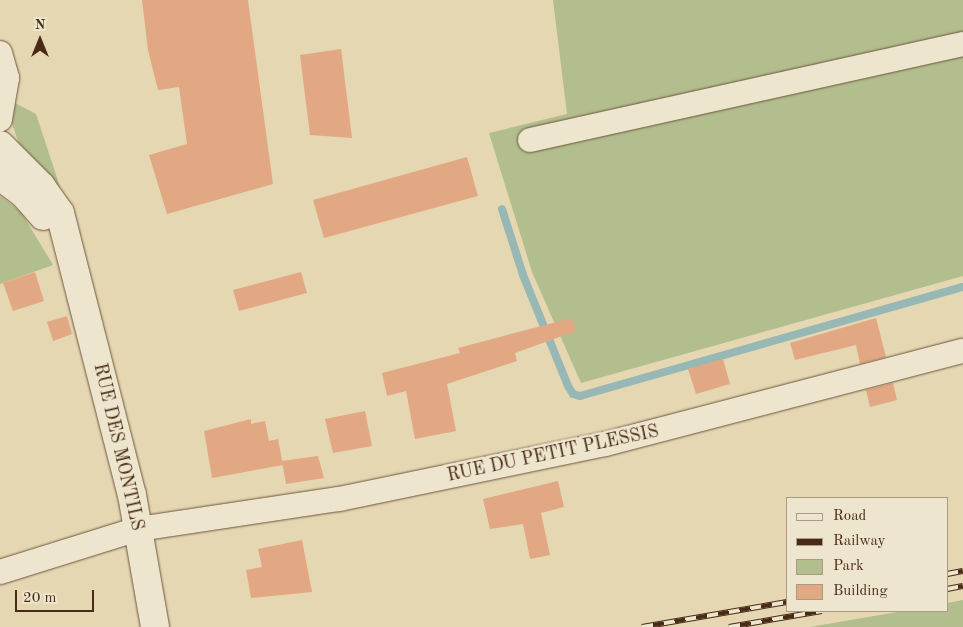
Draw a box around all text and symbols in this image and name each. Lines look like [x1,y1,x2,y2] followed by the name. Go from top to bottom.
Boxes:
[15,15,65,65] north arrow
[35,18,45,32] text: N
[88,361,148,533] street label: RUE DES MONTILS
[445,421,661,487] street label: RUE DU PETIT PLESSIS
[786,497,948,612] legend
[833,509,866,524] text: Road
[833,534,886,549] text: Railway
[833,559,864,574] text: Park
[18,580,96,612] scale bar
[833,584,888,599] text: Building
[23,591,57,606] text: 20 m

